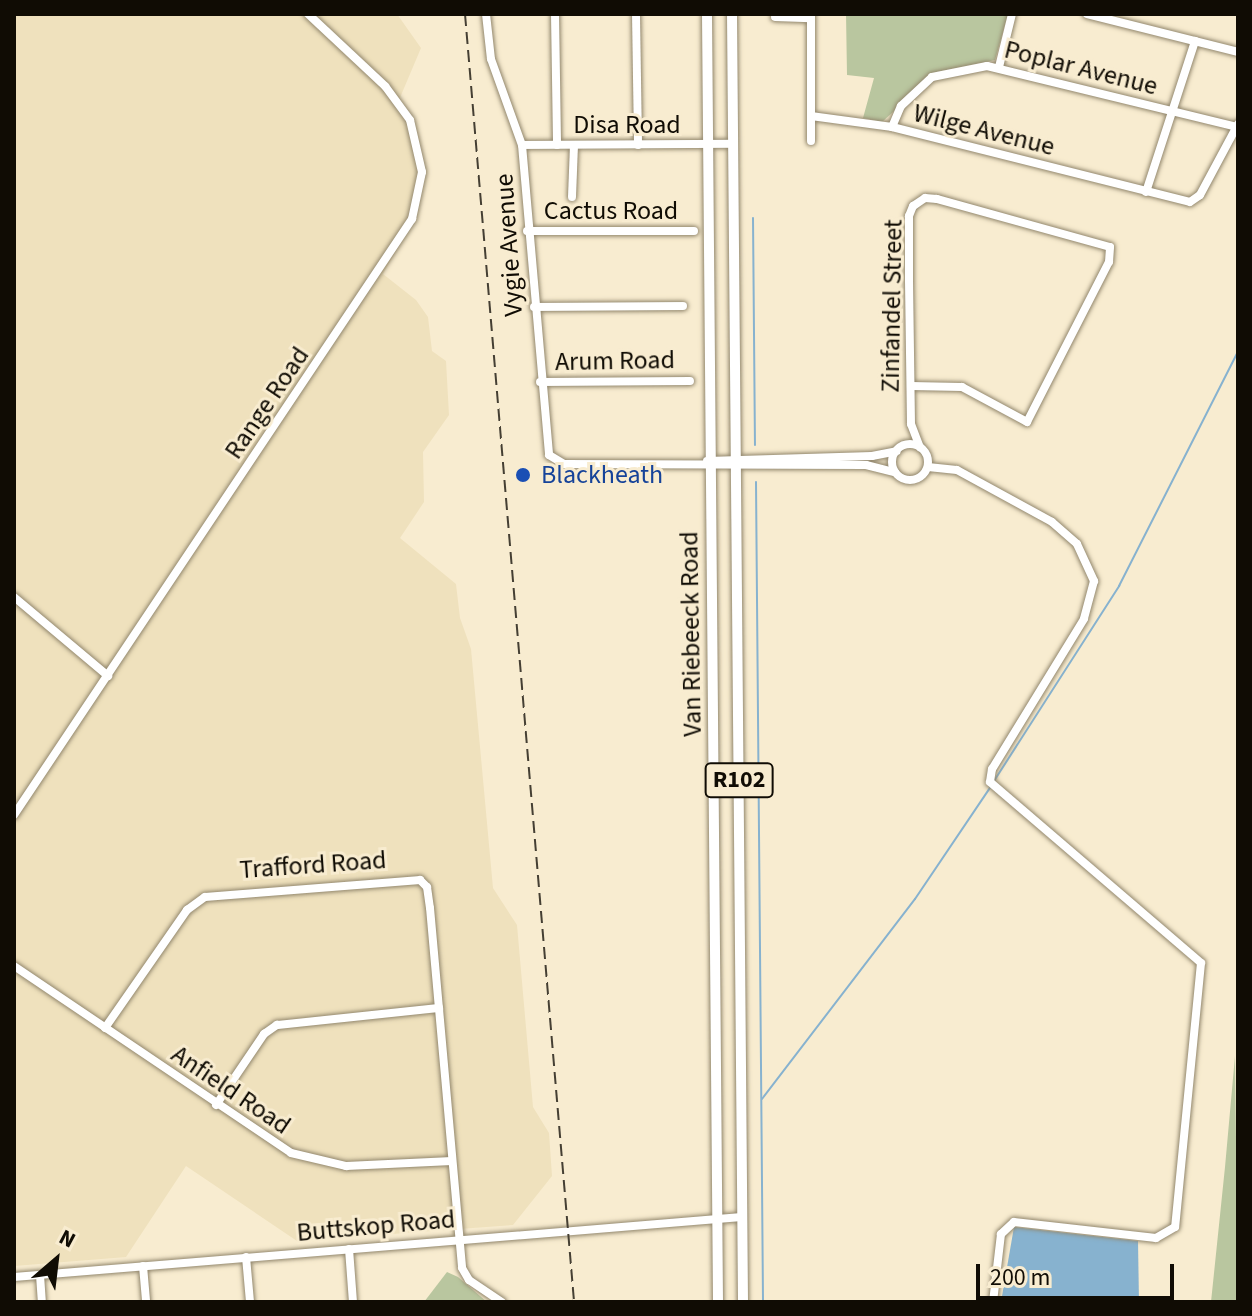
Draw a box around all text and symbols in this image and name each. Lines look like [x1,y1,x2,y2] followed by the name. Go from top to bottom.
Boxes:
[1001,34,1161,102] street label: Poplar Avenue
[910,97,1058,163] street label: Wilge Avenue
[573,109,681,141] street label: Disa Road
[488,173,530,317] street label: Vygie Avenue
[544,195,678,227] street label: Cactus Road
[875,219,909,393] street label: Zinfandel Street
[218,341,316,465] street label: Range Road
[555,344,675,378] street label: Arum Road
[541,459,663,491] place label: Blackheath
[512,464,534,486] marker: Blackheath
[674,531,708,737] street label: Van Riebeeck Road
[703,760,775,800] road number: R102
[238,844,388,886] street label: Trafford Road
[165,1039,297,1141] street label: Anfield Road
[295,1204,457,1248] street label: Buttskop Road
[16,1220,96,1300] north arrow
[53,1221,81,1256] text: N
[980,1248,1178,1298] scale bar
[990,1260,1050,1295] text: 200 m

